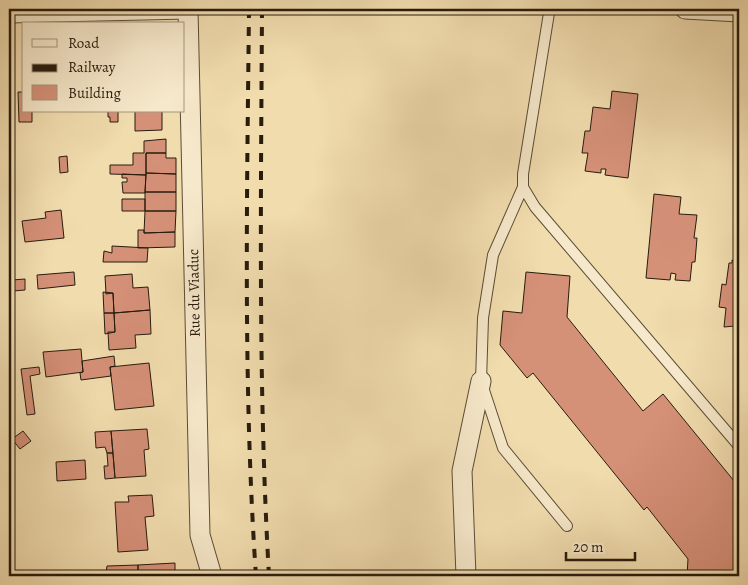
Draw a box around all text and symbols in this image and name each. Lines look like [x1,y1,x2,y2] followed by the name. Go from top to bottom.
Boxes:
[22,22,185,112] legend
[68,33,100,53] text: Road
[68,57,116,77] text: Railway
[68,83,121,103] text: Building
[183,249,205,337] street label: Rue du Viaduc
[566,530,634,562] scale bar
[573,537,604,557] text: 20 m

